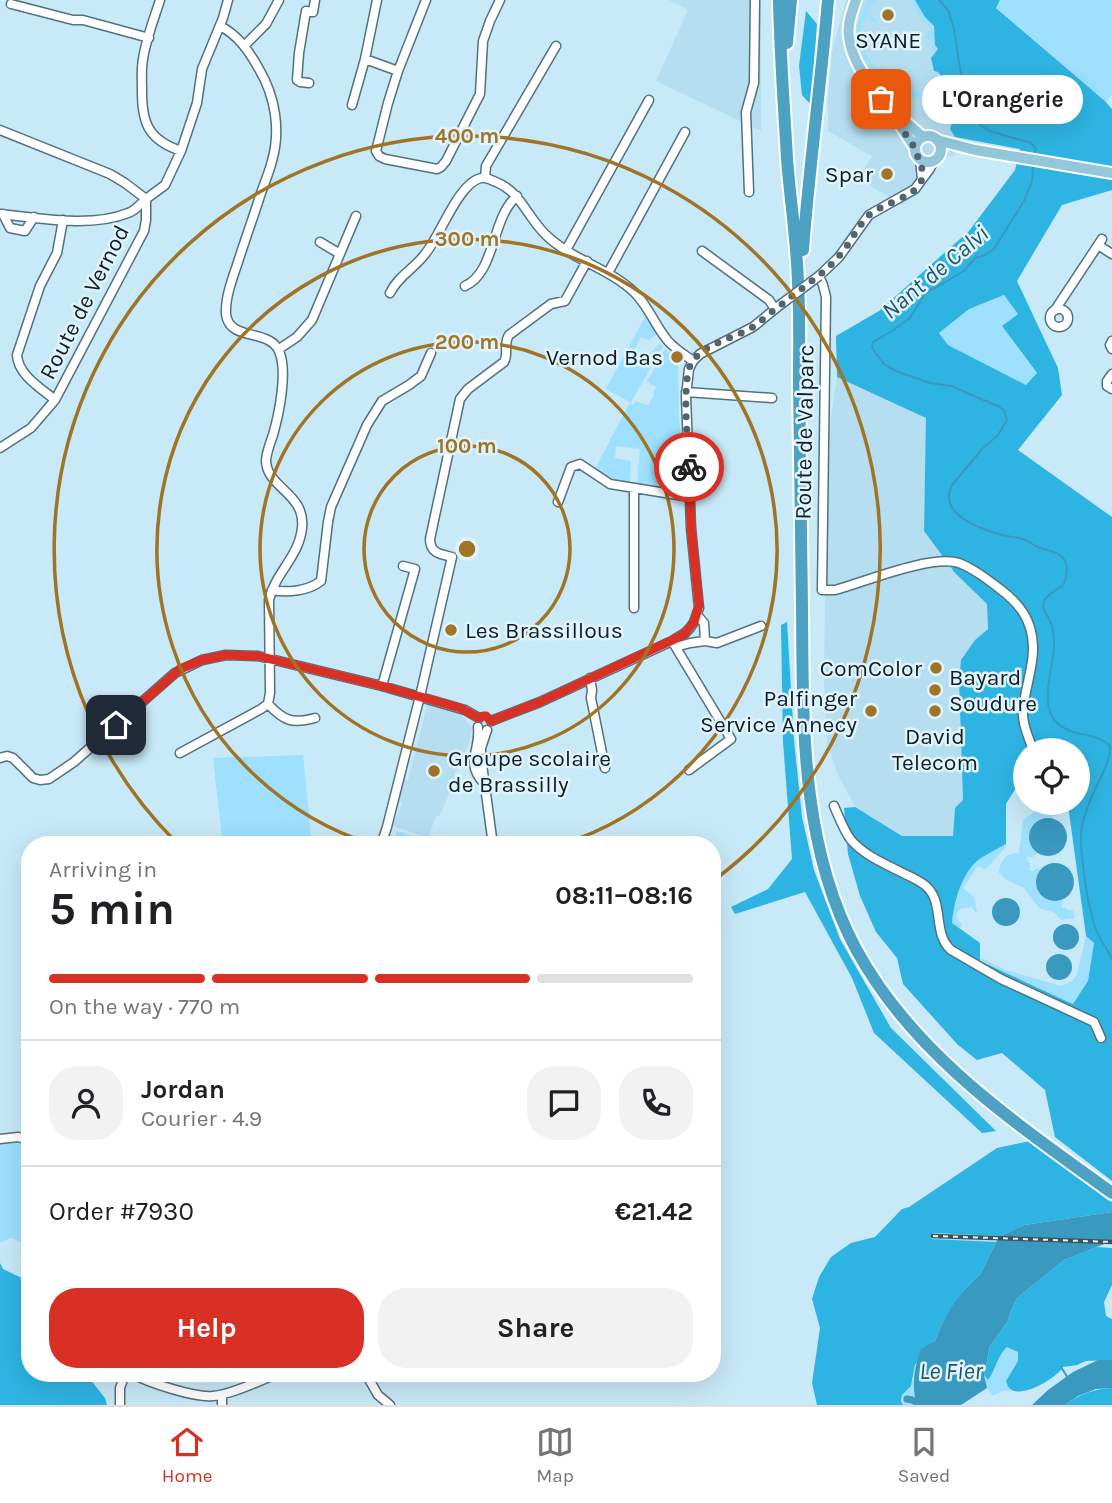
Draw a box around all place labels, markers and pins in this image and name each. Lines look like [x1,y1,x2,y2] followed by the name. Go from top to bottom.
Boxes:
[880,7,896,23] marker: SYANE
[855,27,921,54] place label: SYANE
[851,69,911,129] pin
[923,74,1084,124] callout: L'Orangerie
[825,161,874,188] place label: Spar
[879,166,895,182] marker: Spar
[546,344,663,371] place label: Vernod Bas
[669,349,685,365] marker: Vernod Bas
[455,537,479,561] centre of rings
[465,617,623,644] place label: Les Brassillous
[443,622,459,638] marker: Les Brassillous
[820,655,923,682] place label: ComColor
[928,660,944,676] marker: ComColor
[949,664,1037,717] place label: Bayard Soudure
[927,682,943,698] marker: Bayard Soudure
[700,685,858,738] place label: Palfinger Service Annecy
[86,695,146,755] pin
[863,703,879,719] marker: Palfinger Service Annecy
[927,703,943,719] marker: David Telecom
[892,723,978,776] place label: David Telecom
[448,745,611,798] place label: Groupe scolaire de Brassilly
[426,763,442,779] marker: Groupe scolaire de Brassilly

